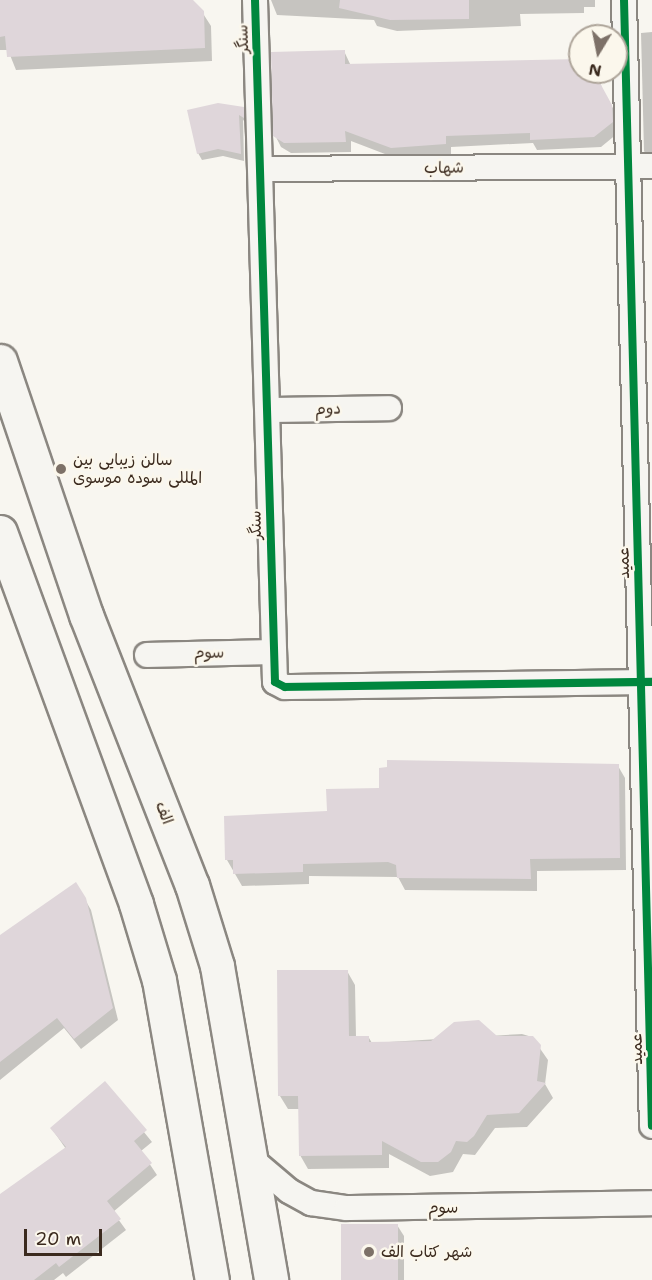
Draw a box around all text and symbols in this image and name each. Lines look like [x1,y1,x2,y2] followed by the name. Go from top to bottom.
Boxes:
[233,24,253,54] street label: سنگر
[568,24,628,84] north arrow
[587,59,603,82] text: N
[424,158,464,178] street label: شهاب
[315,399,341,419] street label: دوم
[73,450,202,488] place label: سالن زیبایی بین المللی سوده موسوی
[54,462,68,476] marker: سالن زیبایی بین المللی سوده موسوی
[246,510,266,540] street label: سنگر
[614,547,634,579] street label: عمید
[194,643,224,663] street label: سوم
[151,799,177,827] street label: الف
[627,1033,647,1065] street label: عمید
[428,1198,458,1218] street label: سوم
[27,1217,105,1255] scale bar
[35,1227,81,1251] text: 20 m
[381,1242,472,1262] place label: شهر کتاب الف
[362,1245,376,1259] marker: شهر کتاب الف

